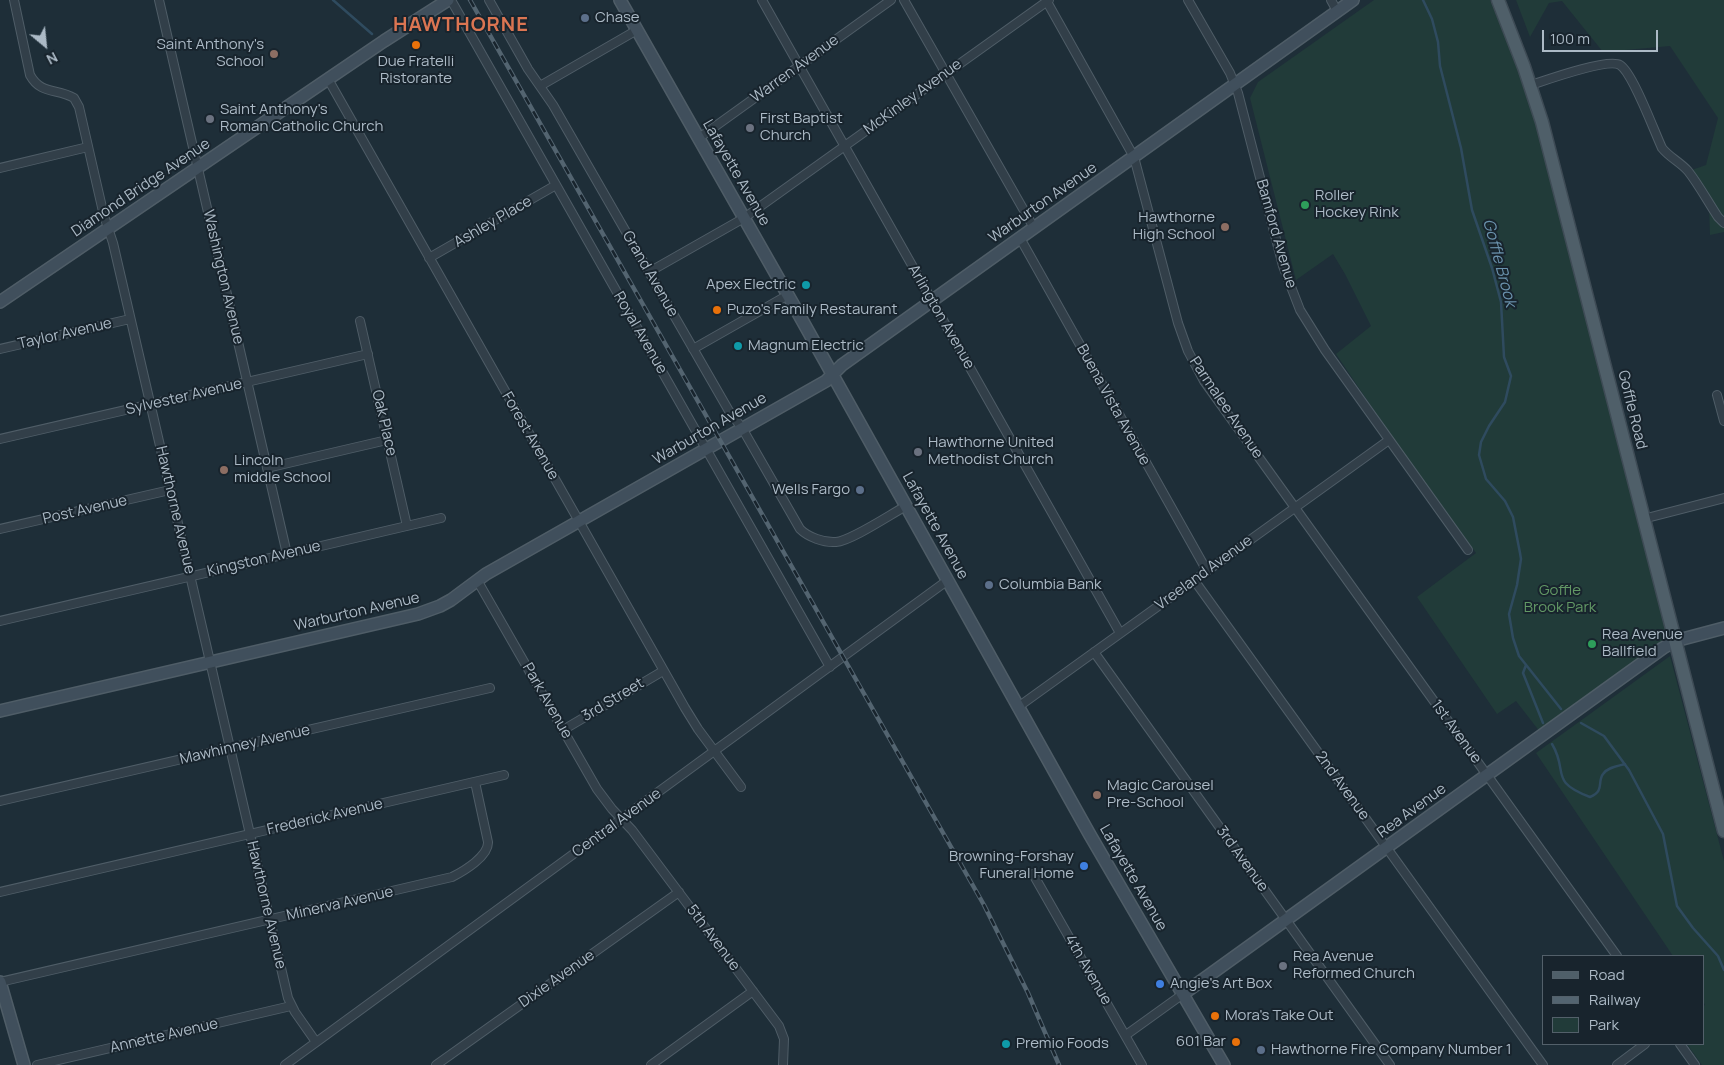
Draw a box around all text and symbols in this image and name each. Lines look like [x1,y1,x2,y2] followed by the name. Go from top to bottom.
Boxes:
[595,9,640,27] place label: Chase
[579,12,591,24] marker: Chase
[392,13,530,37] district label: HAWTHORNE
[20,20,70,70] north arrow
[1544,20,1660,52] scale bar
[1550,28,1590,49] text: 100 m
[748,31,842,107] street label: Warren Avenue
[156,36,264,71] place label: Saint Anthony's School
[410,39,422,51] marker: Due Fratelli Ristorante
[43,48,61,69] text: N
[268,48,280,60] marker: Saint Anthony's School
[378,53,454,88] place label: Due Fratelli Ristorante
[861,55,965,139] street label: McKinley Avenue
[220,101,383,136] place label: Saint Anthony's Roman Catholic Church
[760,110,843,145] place label: First Baptist Church
[204,113,216,125] marker: Saint Anthony's Roman Catholic Church
[698,117,774,229] street label: Lafayette Avenue
[744,122,756,134] marker: First Baptist Church
[68,135,214,241] street label: Diamond Bridge Avenue
[985,159,1101,247] street label: Warburton Avenue
[1252,177,1300,291] street label: Bamford Avenue
[1315,187,1399,222] place label: Roller Hockey Rink
[451,192,535,252] street label: Ashley Place
[1299,199,1311,211] marker: Roller Hockey Rink
[199,208,247,346] street label: Washington Avenue
[1133,209,1215,244] place label: Hawthorne High School
[1478,217,1520,309] water label: Goffle Brook
[1219,221,1231,233] marker: Hawthorne High School
[618,228,682,320] street label: Grand Avenue
[904,262,978,372] street label: Arlington Avenue
[706,276,796,294] place label: Apex Electric
[800,279,812,291] marker: Apex Electric
[609,289,671,377] street label: Royal Avenue
[727,301,898,319] place label: Puzo's Family Restaurant
[711,304,723,316] marker: Puzo's Family Restaurant
[16,314,114,354] street label: Taylor Avenue
[748,337,864,355] place label: Magnum Electric
[732,340,744,352] marker: Magnum Electric
[1072,341,1154,469] street label: Buena Vista Avenue
[1185,354,1267,462] street label: Parmalee Avenue
[1613,369,1651,451] street label: Goffle Road
[124,375,244,419] street label: Sylvester Avenue
[368,388,400,458] street label: Oak Place
[498,389,562,483] street label: Forest Avenue
[650,389,770,469] street label: Warburton Avenue
[928,434,1054,469] place label: Hawthorne United Methodist Church
[151,444,199,576] street label: Hawthorne Avenue
[912,446,924,458] marker: Hawthorne United Methodist Church
[234,452,331,487] place label: Lincoln middle School
[218,464,230,476] marker: Lincoln middle School
[898,469,972,583] street label: Lafayette Avenue
[772,481,850,499] place label: Wells Fargo
[854,484,866,496] marker: Wells Fargo
[41,492,129,528] street label: Post Avenue
[1152,532,1256,614] street label: Vreeland Avenue
[206,537,322,581] street label: Kingston Avenue
[999,576,1101,594] place label: Columbia Bank
[983,579,995,591] marker: Columbia Bank
[1524,582,1596,617] park label: Goffle Brook Park
[293,589,421,635] street label: Warburton Avenue
[1602,626,1683,661] place label: Rea Avenue Ballfield
[1586,638,1598,650] marker: Rea Avenue Ballfield
[518,660,576,742] street label: Park Avenue
[579,674,647,726] street label: 3rd Street
[1427,697,1485,767] street label: 1st Avenue
[178,721,312,769] street label: Mawhinney Avenue
[1311,748,1373,824] street label: 2nd Avenue
[1107,777,1214,812] place label: Magic Carousel Pre-School
[1374,780,1450,842] street label: Rea Avenue
[569,785,665,861] street label: Central Avenue
[1091,789,1103,801] marker: Magic Carousel Pre-School
[265,795,385,839] street label: Frederick Avenue
[1095,822,1171,934] street label: Lafayette Avenue
[1212,823,1272,895] street label: 3rd Avenue
[242,839,290,971] street label: Hawthorne Avenue
[949,848,1074,883] place label: Browning-Forshay Funeral Home
[1078,860,1090,872] marker: Browning-Forshay Funeral Home
[285,883,395,925] street label: Minerva Avenue
[682,901,744,975] street label: 5th Avenue
[1061,932,1115,1008] street label: 4th Avenue
[516,946,598,1012] street label: Dixie Avenue
[1293,948,1415,983] place label: Rea Avenue Reformed Church
[1542,955,1704,1045] legend
[1277,960,1289,972] marker: Rea Avenue Reformed Church
[1589,964,1625,985] text: Road
[1170,975,1272,993] place label: Angie's Art Box
[1154,978,1166,990] marker: Angie's Art Box
[1589,989,1641,1010] text: Railway
[1225,1007,1334,1025] place label: Mora's Take Out
[1209,1010,1221,1022] marker: Mora's Take Out
[1589,1014,1619,1035] text: Park
[108,1015,220,1057] street label: Annette Avenue
[1176,1033,1226,1051] place label: 601 Bar
[1016,1035,1109,1053] place label: Premio Foods
[1230,1036,1242,1048] marker: 601 Bar
[1000,1038,1012,1050] marker: Premio Foods
[1271,1041,1512,1059] place label: Hawthorne Fire Company Number 1
[1255,1044,1267,1056] marker: Hawthorne Fire Company Number 1

